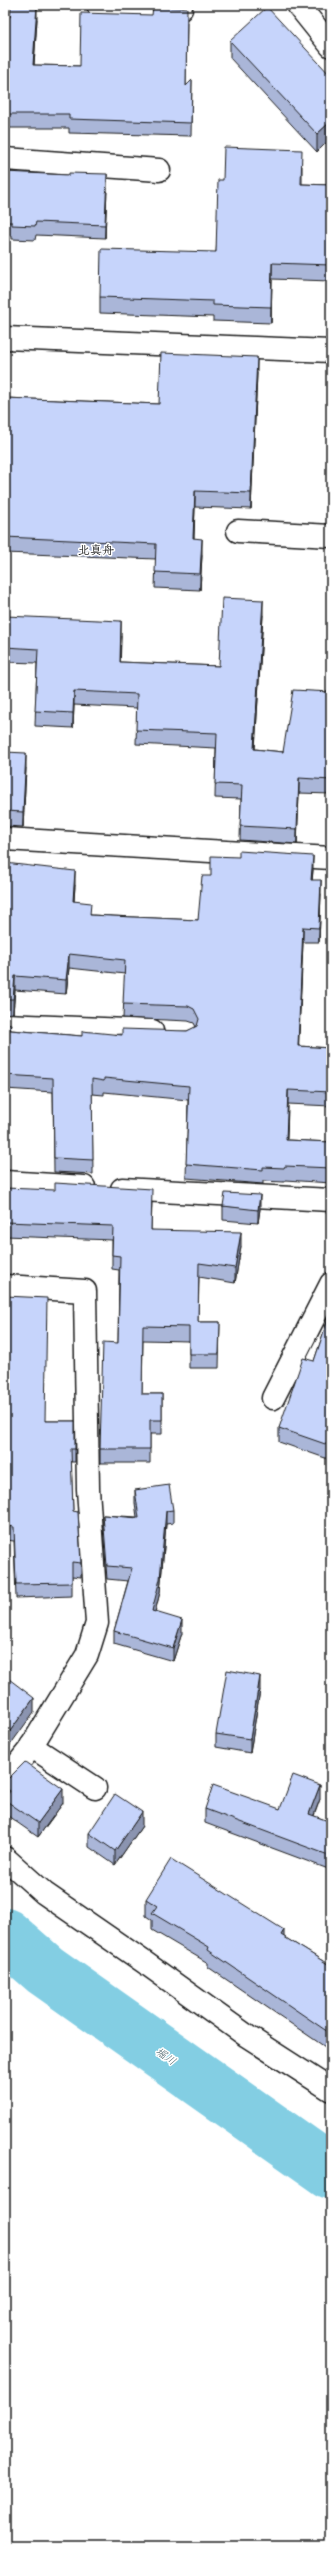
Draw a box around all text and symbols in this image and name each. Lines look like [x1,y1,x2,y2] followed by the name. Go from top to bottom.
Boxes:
[78,542,114,557] district label: 北真舟
[153,2044,179,2068] water label: 堀川

